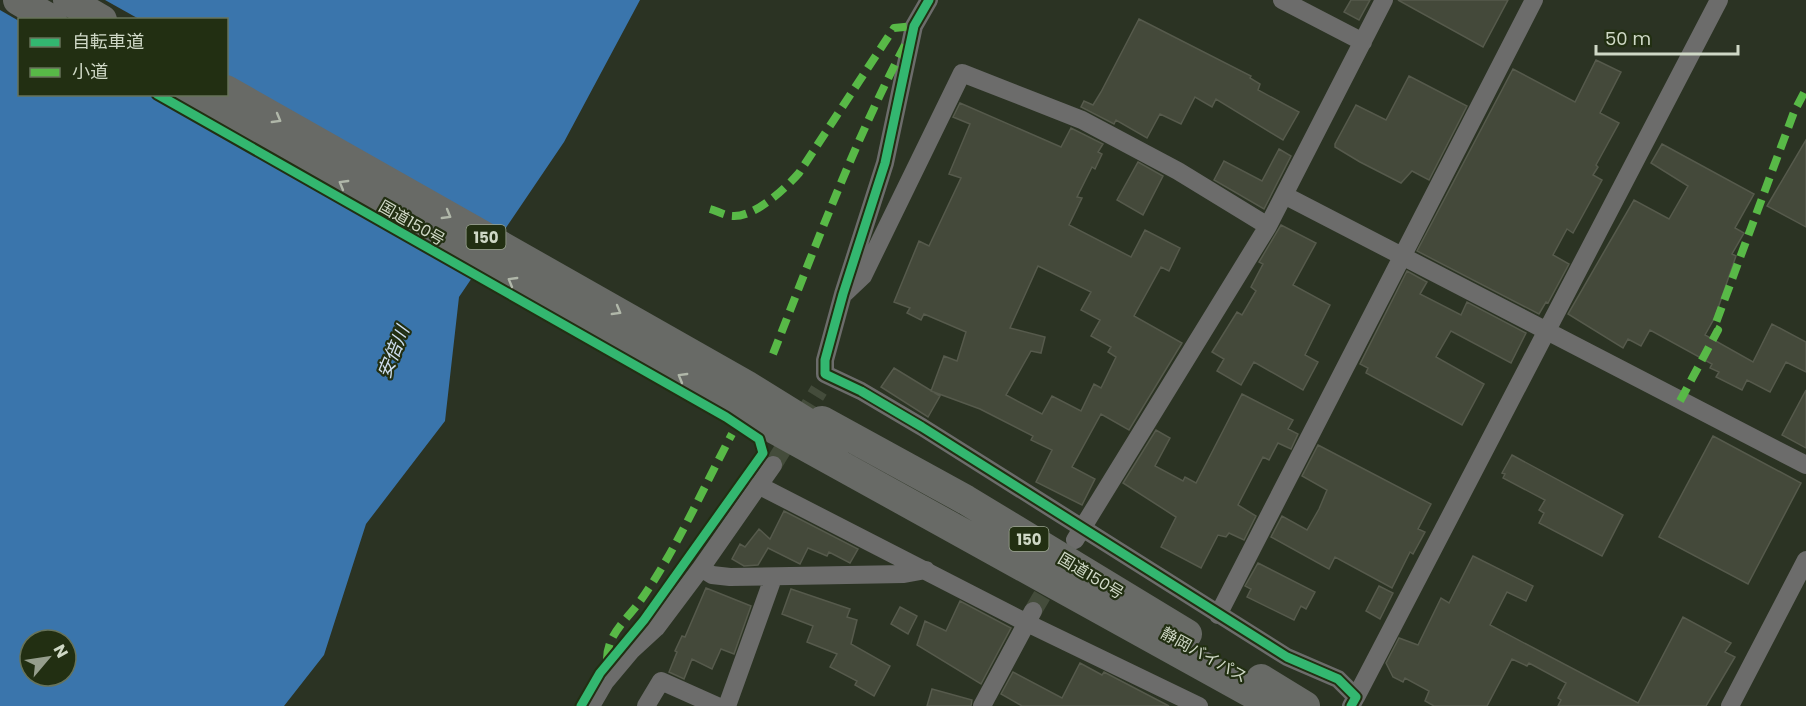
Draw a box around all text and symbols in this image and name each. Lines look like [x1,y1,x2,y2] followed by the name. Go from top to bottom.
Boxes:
[18,18,228,96] legend
[1596,18,1738,56] scale bar
[1605,26,1651,51] text: 50 m
[72,29,144,54] text: 自転車道
[72,59,108,84] text: 小道
[271,112,282,123] one-way arrow
[339,180,349,192] one-way arrow
[375,195,449,251] street label: 国道150号
[441,208,451,219] one-way arrow
[466,225,506,249] road number: 150
[508,276,519,288] one-way arrow
[610,304,621,316] one-way arrow
[371,320,415,382] water label: 安倍川
[678,373,688,384] one-way arrow
[1010,527,1048,551] road number: 150
[1054,547,1128,605] street label: 国道150号
[1157,622,1251,688] street label: 静岡バイパス
[18,628,78,688] north arrow
[48,640,74,662] text: N

